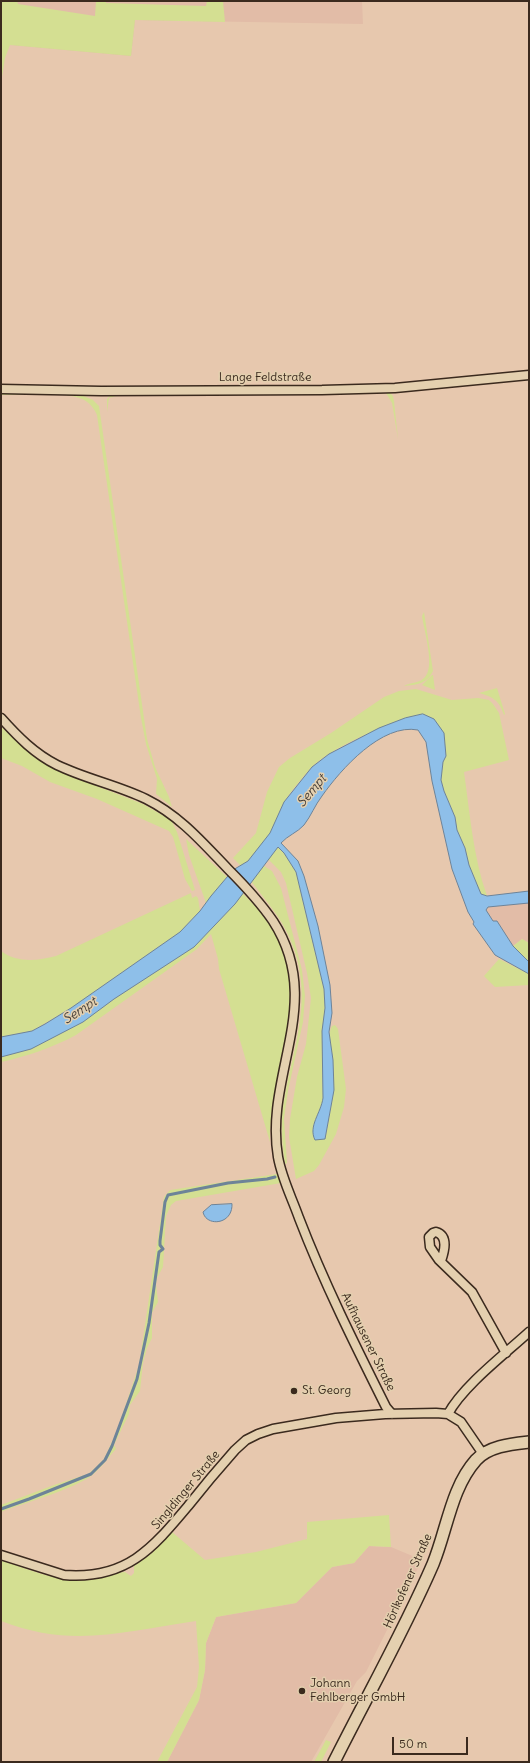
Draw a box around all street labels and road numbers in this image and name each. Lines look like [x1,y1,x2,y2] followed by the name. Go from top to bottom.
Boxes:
[219,371,311,385] street label: Lange Feldstraße
[338,1290,398,1394] street label: Aufhausener Straße
[149,1448,223,1532] street label: Singldinger Straße
[381,1531,435,1631] street label: Hörlkofener Straße

